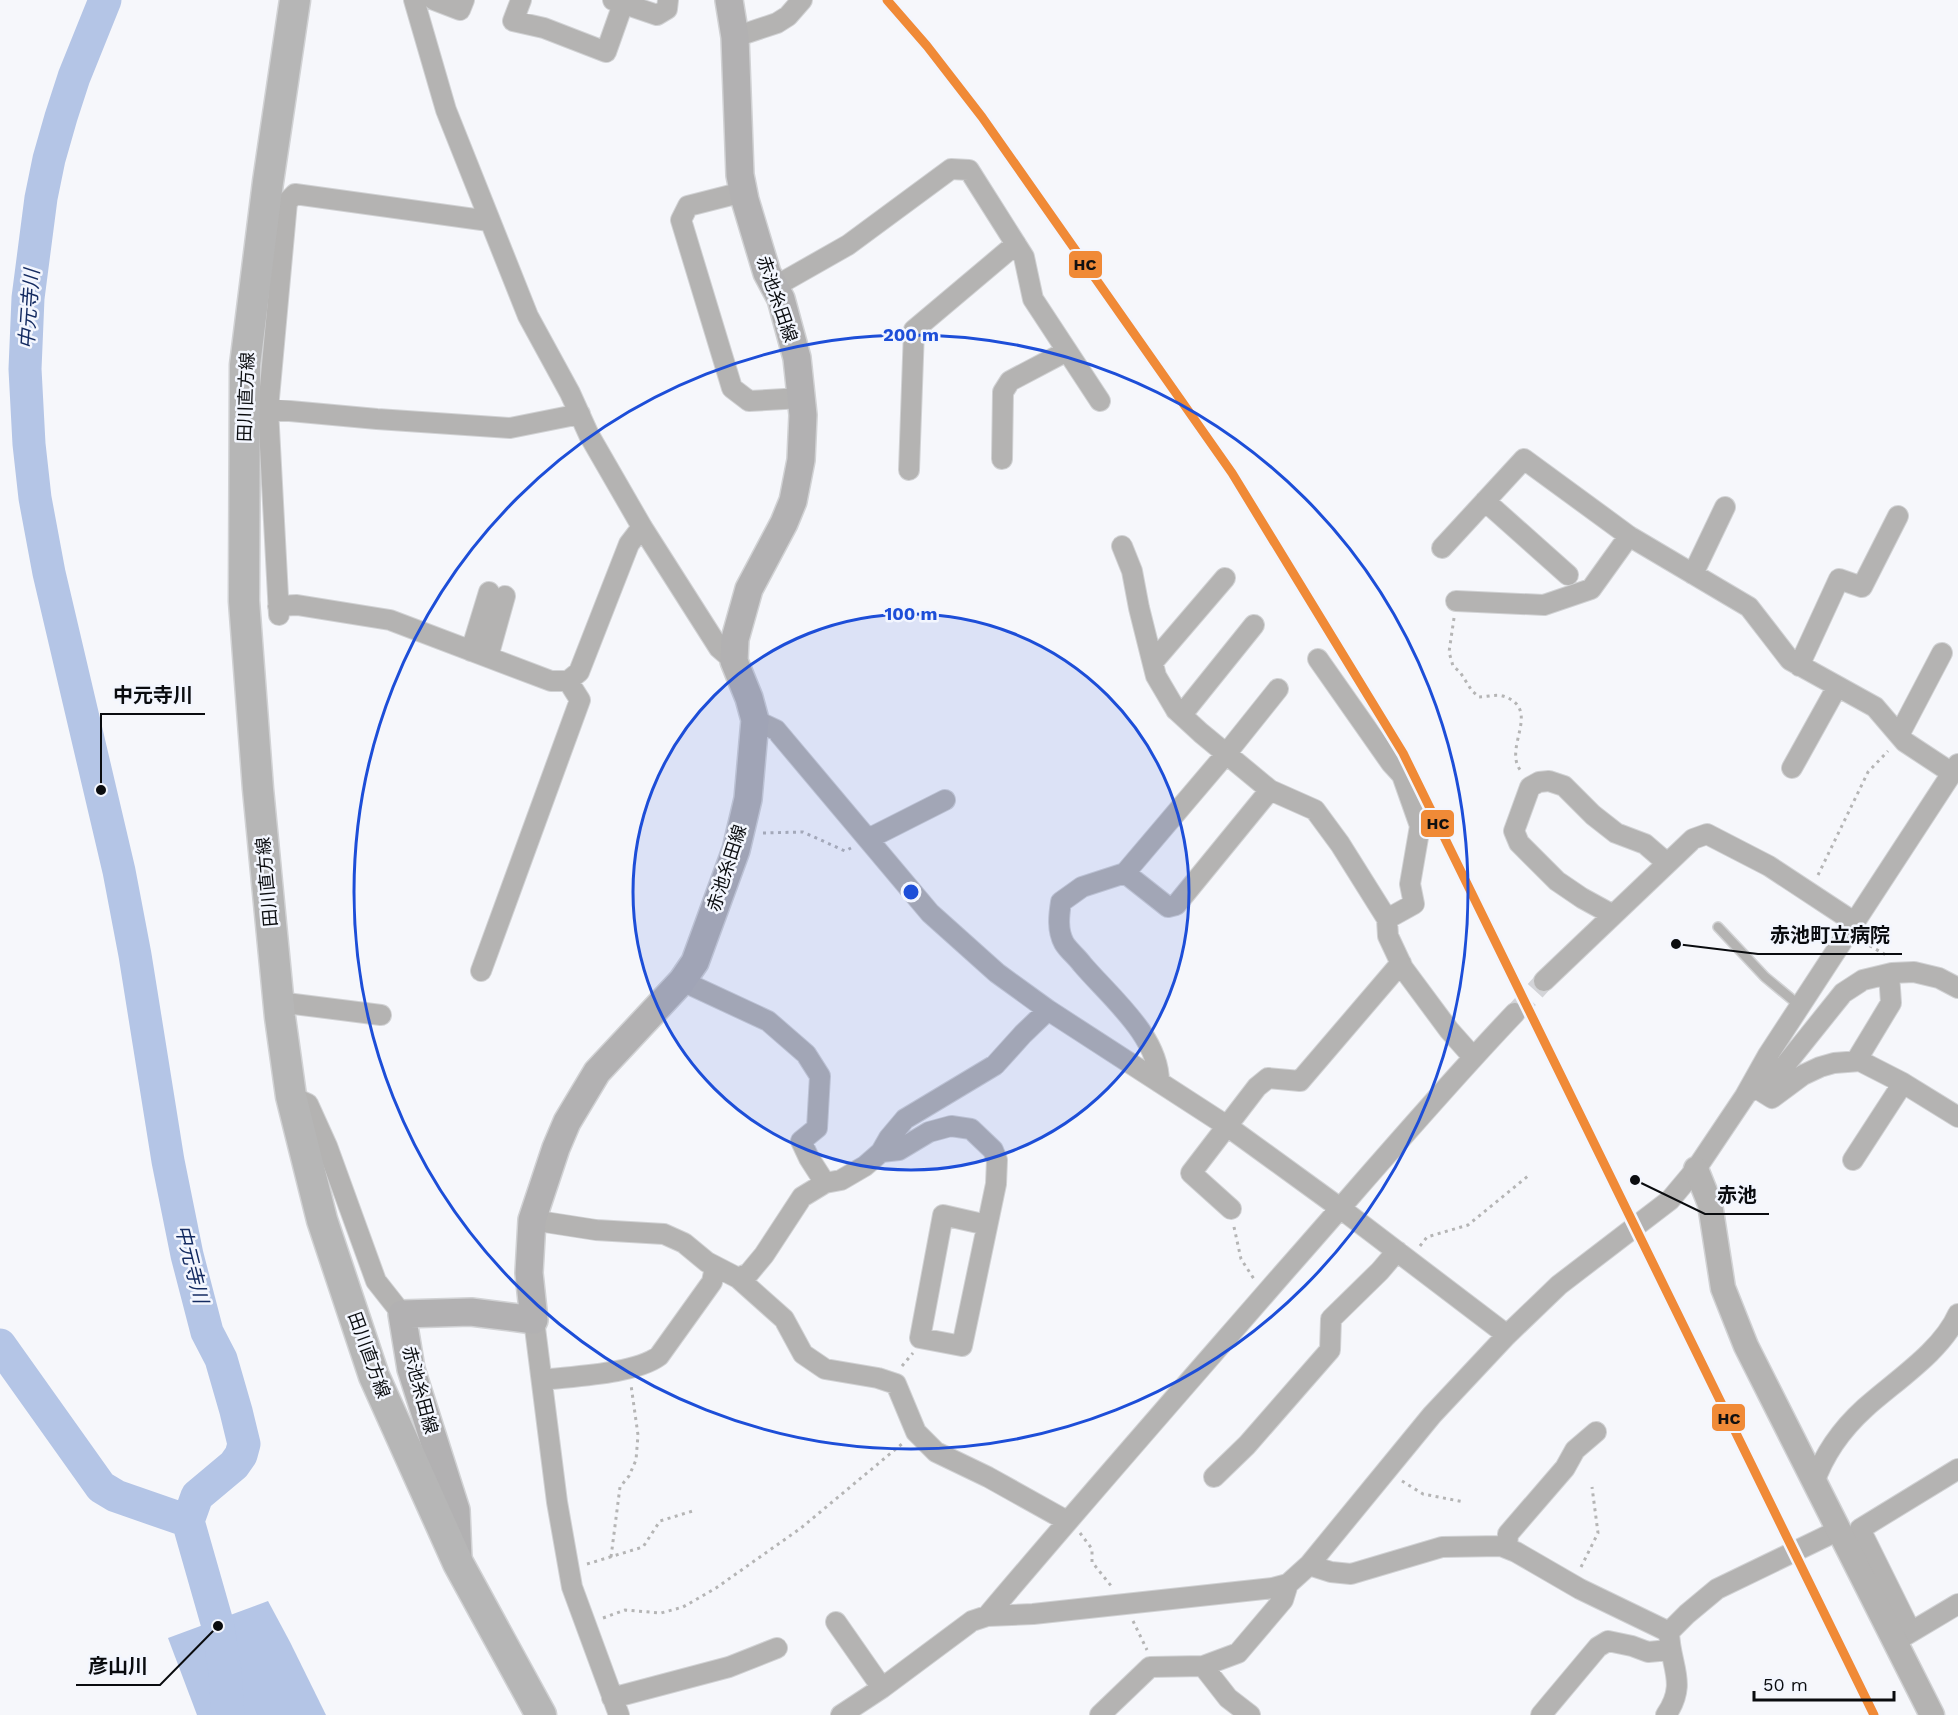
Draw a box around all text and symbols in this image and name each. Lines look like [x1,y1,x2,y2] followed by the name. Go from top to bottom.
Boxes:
[1068,250,1103,279] line badge: HC
[753,253,802,345] street label: 赤池糸田線
[1074,255,1096,274] text: HC
[14,266,44,350] water label: 中元寺川
[883,324,939,345] text: 200 m
[233,352,258,442] street label: 田川直方線
[884,603,938,624] text: 100 m
[101,676,205,714] callout: 中元寺川
[113,683,193,707] text: 中元寺川
[1420,809,1455,838] line badge: HC
[1427,814,1449,833] text: HC
[703,822,750,914] street label: 赤池糸田線
[252,836,281,928] street label: 田川直方線
[901,882,921,902] centre of rings
[1758,916,1902,954] callout: 赤池町立病院
[1770,923,1890,947] text: 赤池町立病院
[1705,1176,1769,1214] callout: 赤池
[1717,1183,1757,1207] text: 赤池
[171,1222,214,1308] water label: 中元寺川
[344,1309,395,1401] street label: 田川直方線
[399,1344,442,1436] street label: 赤池糸田線
[1711,1403,1746,1432] line badge: HC
[1718,1409,1740,1428] text: HC
[76,1647,160,1685] callout: 彦山川
[88,1654,148,1678] text: 彦山川
[1754,1664,1894,1702] scale bar
[1763,1674,1808,1695] text: 50 m

